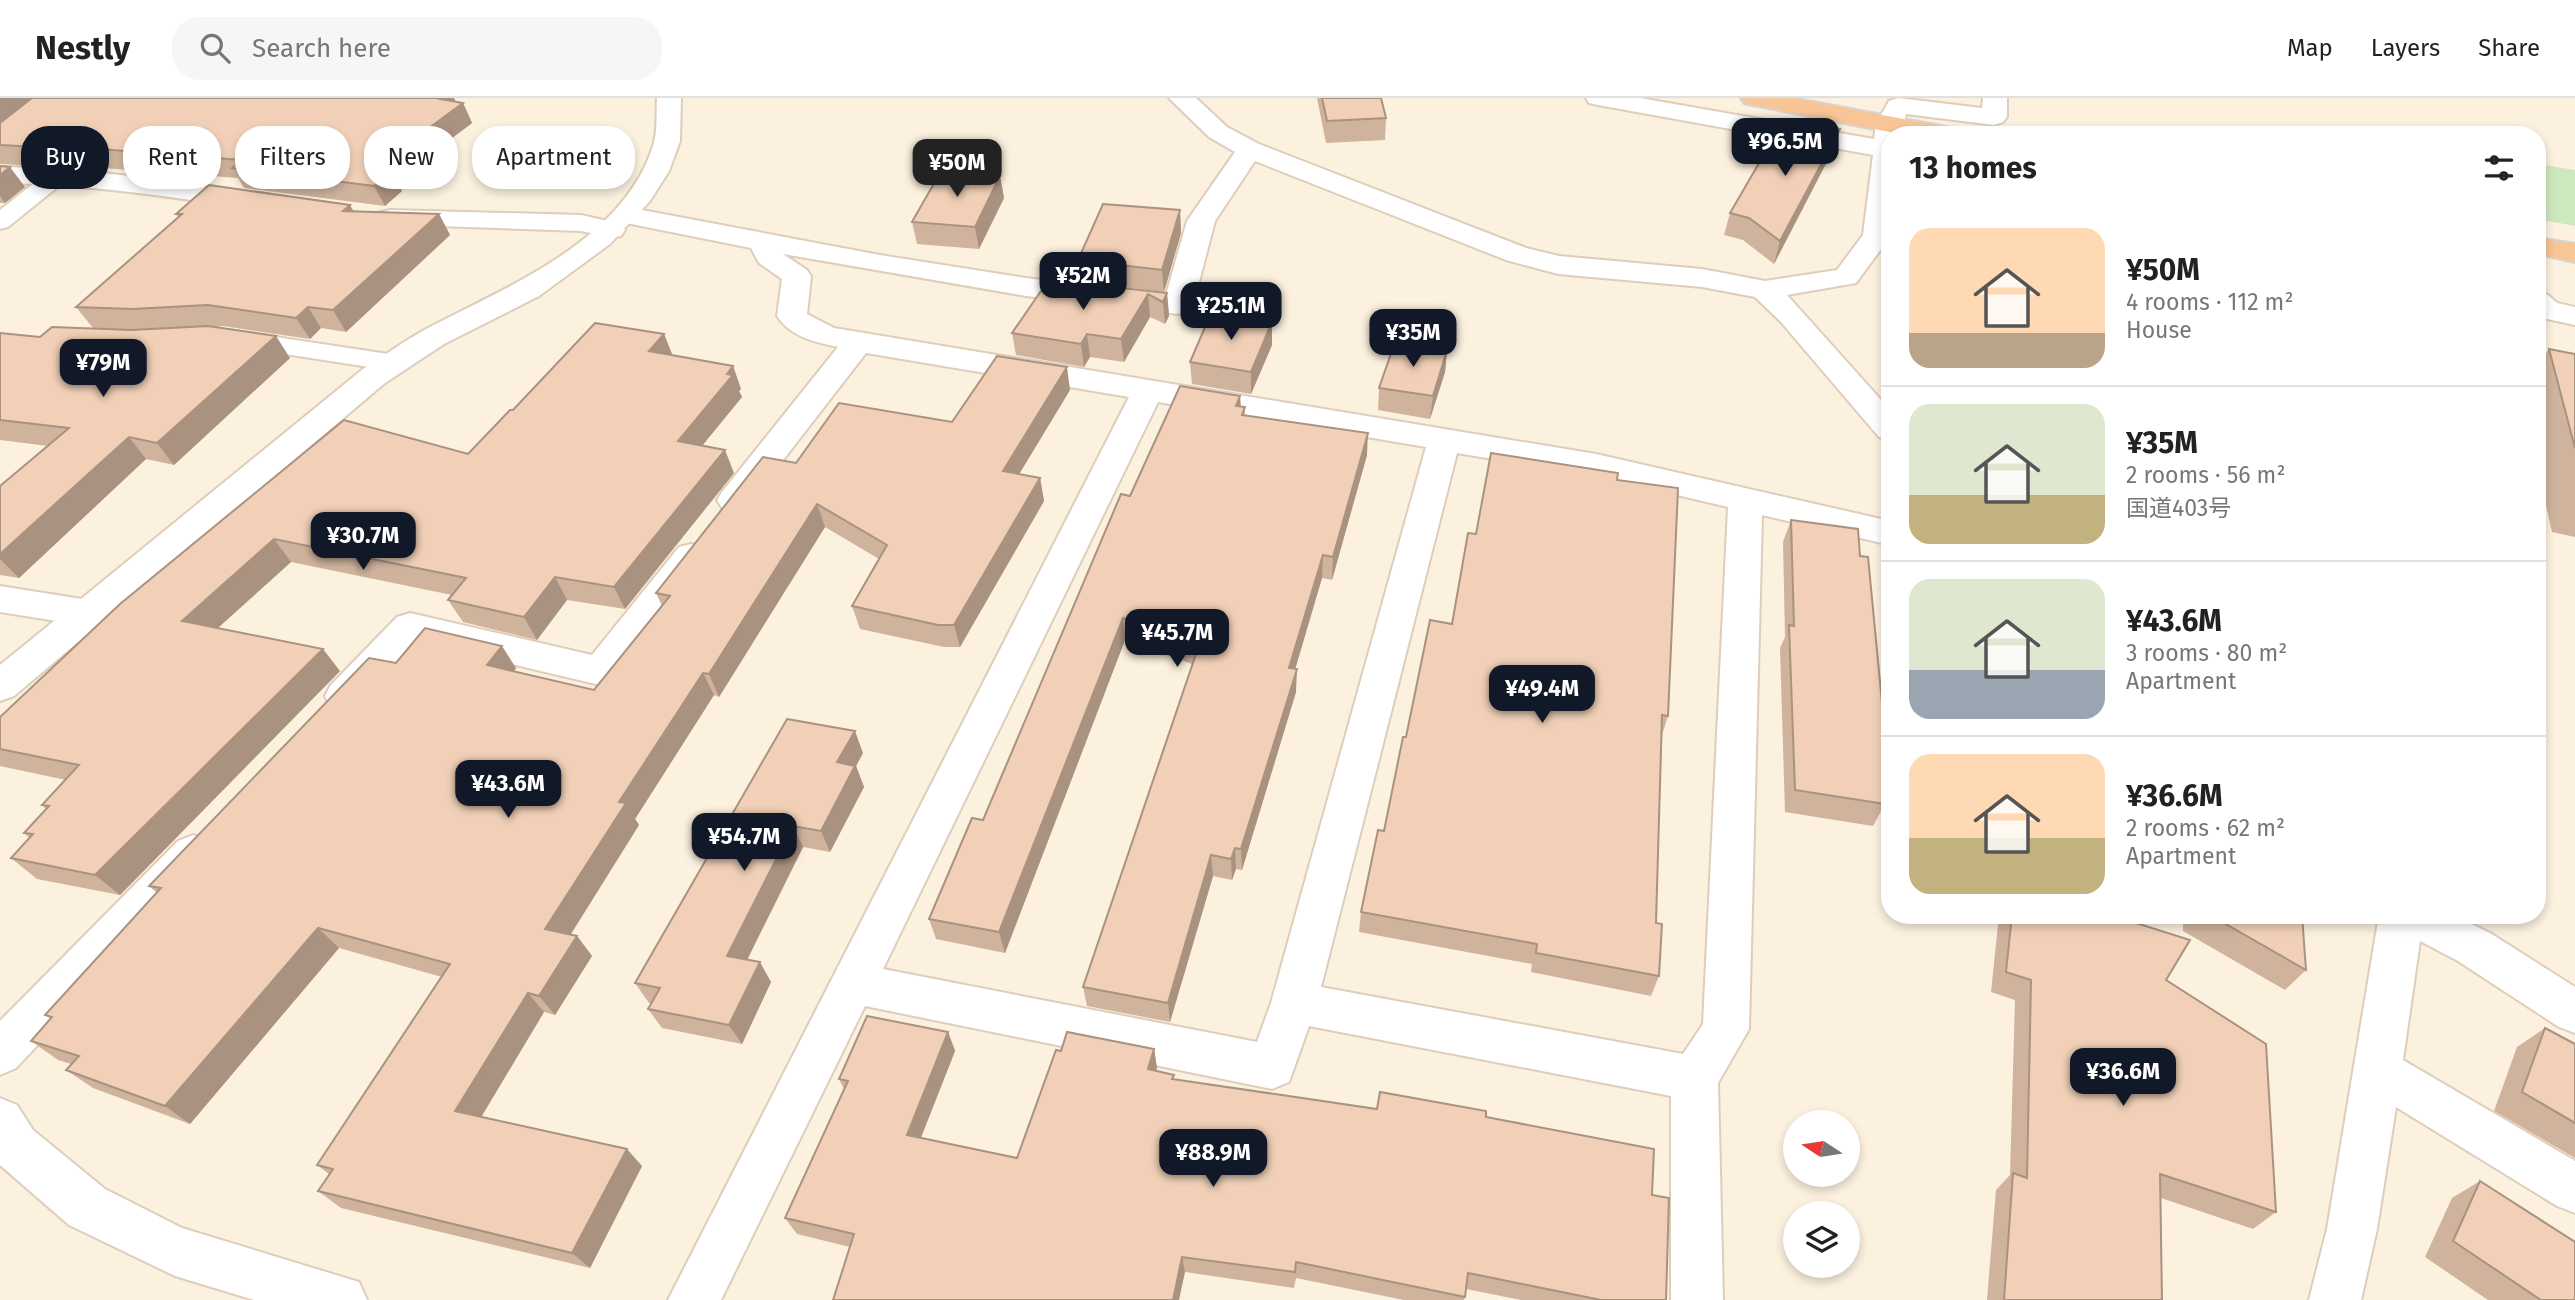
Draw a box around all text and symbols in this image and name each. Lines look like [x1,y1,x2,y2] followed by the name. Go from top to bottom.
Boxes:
[172,17,662,80] search box
[35,28,130,68] text: Nestly
[196,29,234,67] icon: search
[252,33,391,64] text: Search here
[2287,34,2333,62] text: Map
[2371,34,2440,62] text: Layers
[2478,34,2540,62] text: Share
[1728,118,1842,178] pin: ¥96.5M
[21,126,109,189] chip: Buy
[123,126,221,189] chip: Rent
[235,126,350,189] chip: Filters
[364,126,458,189] chip: New
[472,126,635,189] chip: Apartment
[1748,127,1822,155] text: ¥96.5M
[916,140,998,199] pin: ¥50M
[929,148,985,176] text: ¥50M
[2480,149,2518,187] icon: filters
[1909,150,2037,186] text: 13 homes
[1042,252,1124,312] pin: ¥52M
[2126,252,2200,288] text: ¥50M
[1965,256,2049,340] icon: home
[1056,261,1110,289] text: ¥52M
[1174,282,1288,342] pin: ¥25.1M
[2126,288,2293,316] text: 4 rooms · 112 m²
[1197,291,1265,319] text: ¥25.1M
[1372,310,1454,369] pin: ¥35M
[2126,316,2192,344] text: House
[1385,318,1441,346] text: ¥35M
[62,340,144,399] pin: ¥79M
[76,348,130,376] text: ¥79M
[2126,425,2198,461] text: ¥35M
[1965,432,2049,516] icon: home
[2126,461,2285,489] text: 2 rooms · 56 m²
[2126,494,2231,522] text: 国道403号
[306,512,420,572] pin: ¥30.7M
[327,521,399,549] text: ¥30.7M
[2126,603,2222,639] text: ¥43.6M
[1965,607,2049,691] icon: home
[1120,610,1234,669] pin: ¥45.7M
[1141,618,1213,646] text: ¥45.7M
[2126,639,2287,667] text: 3 rooms · 80 m²
[1485,666,1599,725] pin: ¥49.4M
[2126,667,2236,695] text: Apartment
[1505,674,1579,702] text: ¥49.4M
[451,760,565,820] pin: ¥43.6M
[471,769,545,797] text: ¥43.6M
[2126,778,2223,814] text: ¥36.6M
[1965,782,2049,866] icon: home
[687,814,801,873] pin: ¥54.7M
[2126,814,2285,842] text: 2 rooms · 62 m²
[708,822,780,850] text: ¥54.7M
[2126,842,2236,870] text: Apartment
[2066,1048,2180,1108] pin: ¥36.6M
[2086,1057,2160,1085] text: ¥36.6M
[1783,1110,1860,1186] north arrow
[1783,1110,1860,1278] map controls
[1156,1130,1270,1189] pin: ¥88.9M
[1175,1138,1251,1166] text: ¥88.9M
[1783,1201,1860,1278] button: layers

